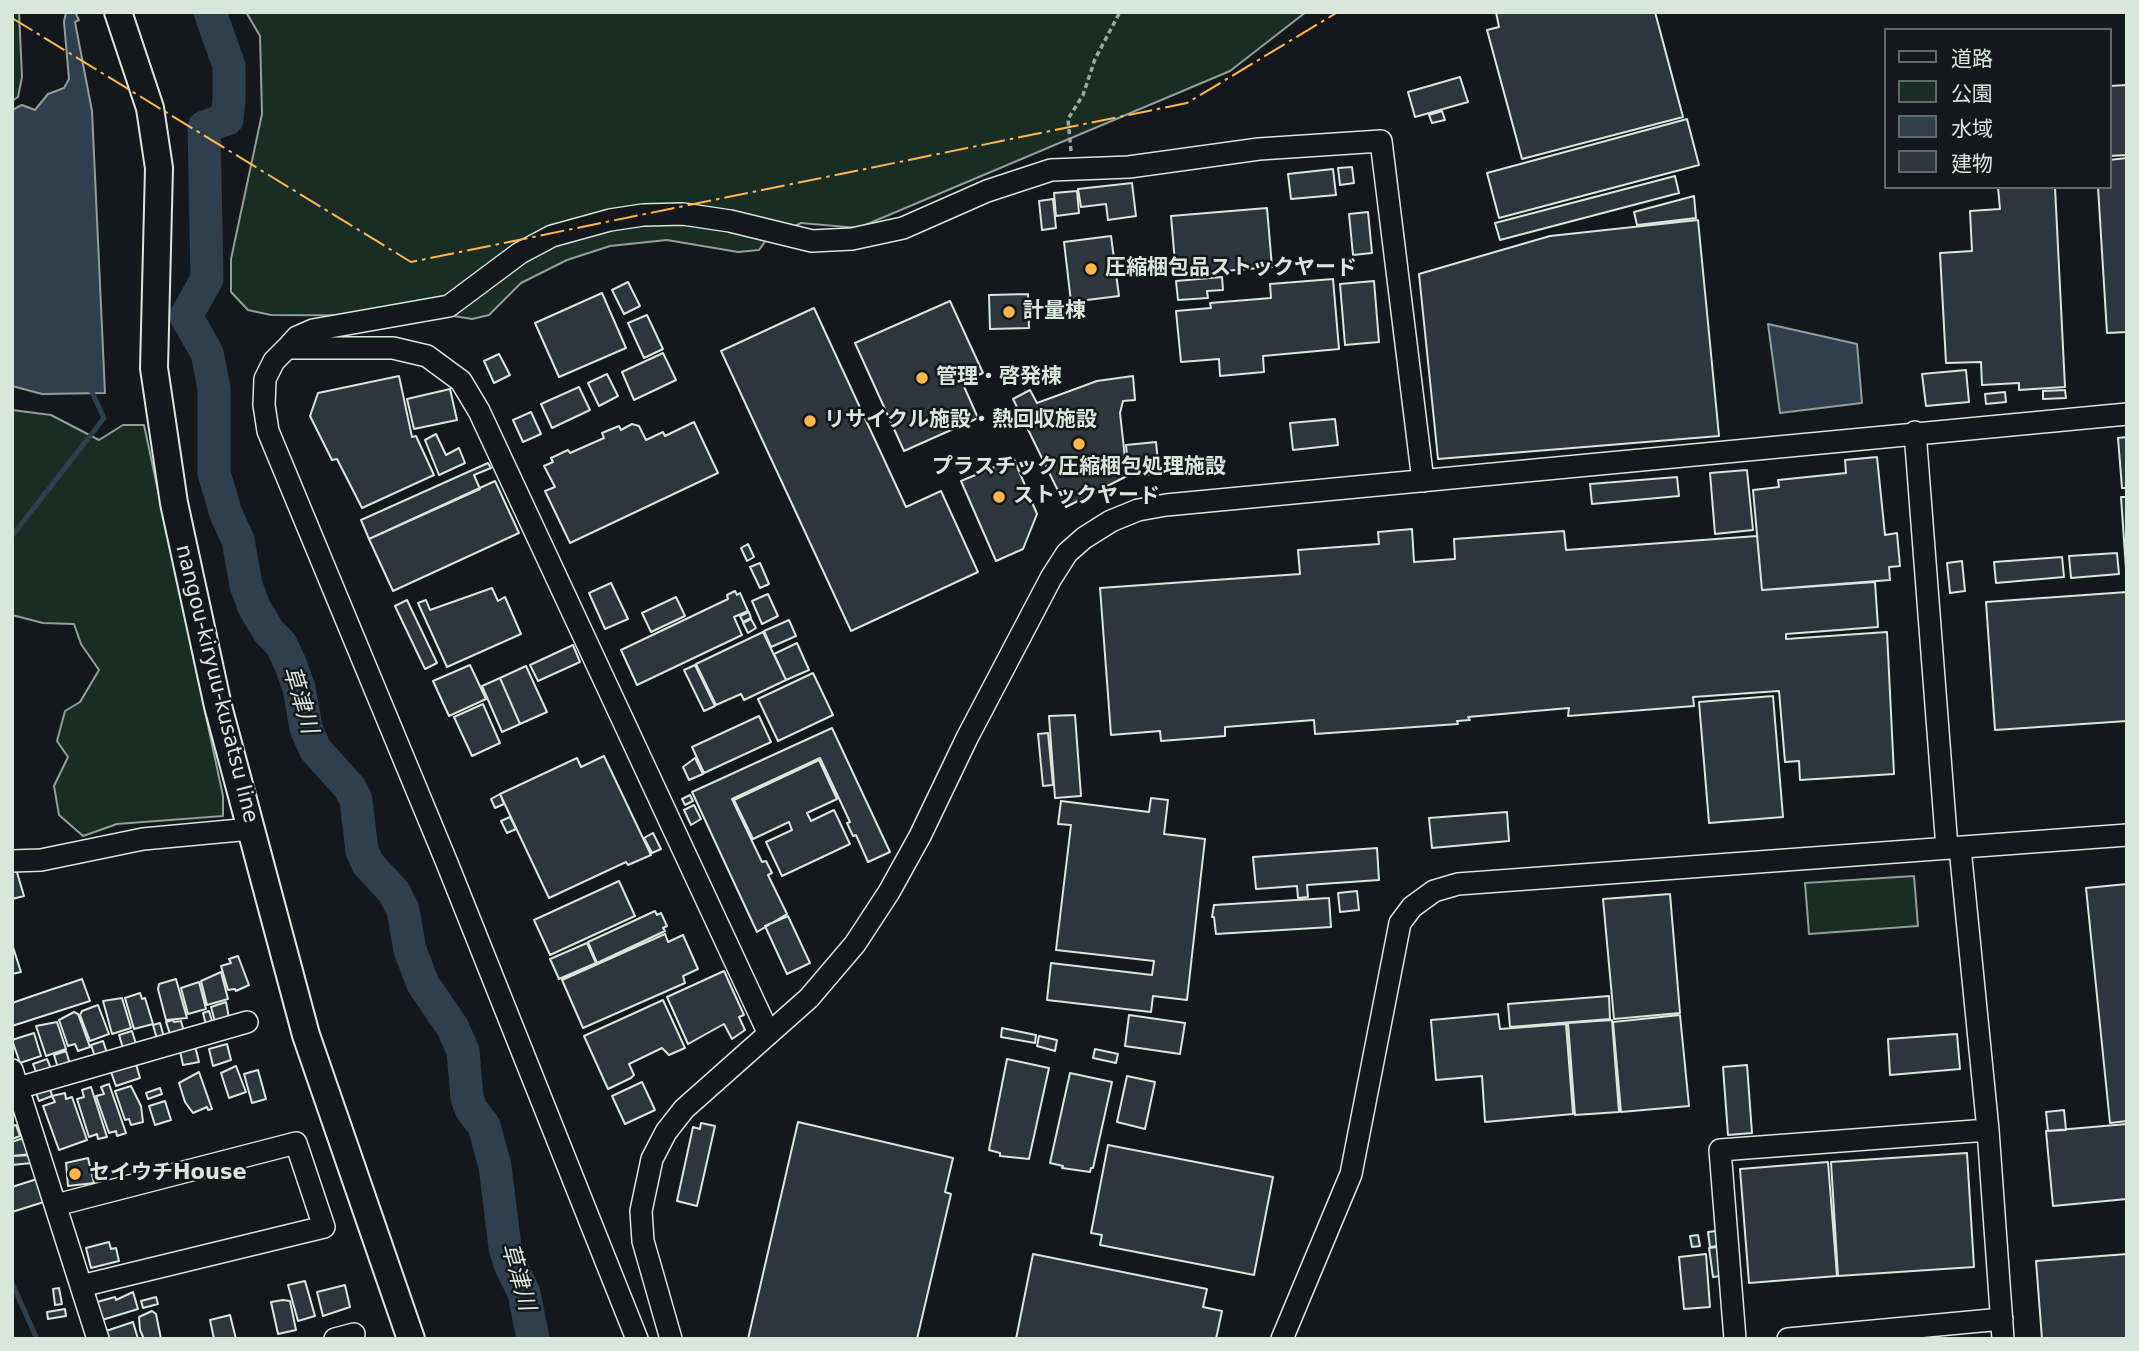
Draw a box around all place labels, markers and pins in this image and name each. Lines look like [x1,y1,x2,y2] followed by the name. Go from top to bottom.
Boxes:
[1105,256,1357,282] place label: 圧縮梱包品ストックヤード
[1083,261,1099,277] marker: 圧縮梱包品ストックヤード
[1023,299,1086,325] place label: 計量棟
[1001,304,1017,320] marker: 計量棟
[936,365,1062,391] place label: 管理・啓発棟
[914,370,930,386] marker: 管理・啓発棟
[824,408,1097,434] place label: リサイクル施設・熱回収施設
[802,413,818,429] marker: リサイクル施設・熱回収施設
[1071,436,1087,452] marker: プラスチック圧縮梱包処理施設
[932,455,1226,481] place label: プラスチック圧縮梱包処理施設
[1013,484,1160,510] place label: ストックヤード
[991,489,1007,505] marker: ストックヤード
[89,1161,247,1187] place label: セイウチHouse
[67,1166,83,1182] marker: セイウチHouse

